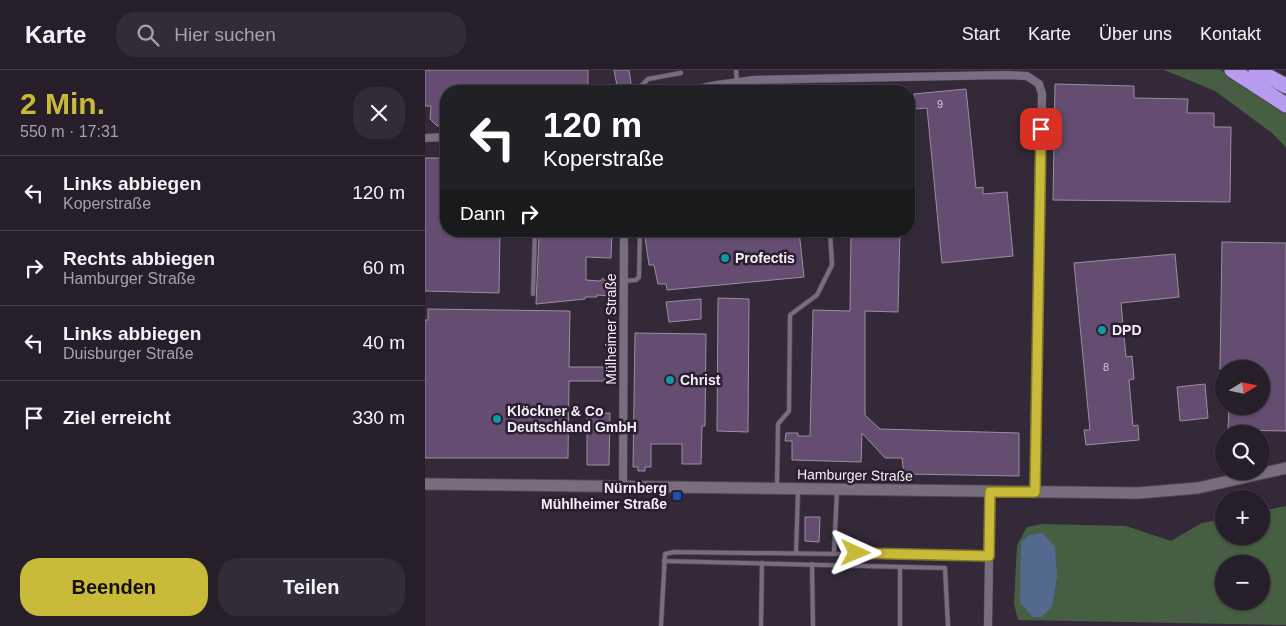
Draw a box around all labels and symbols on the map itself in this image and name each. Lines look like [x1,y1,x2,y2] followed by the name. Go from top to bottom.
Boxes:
[937,98,943,110] house number: 9
[1020,108,1062,150] pin
[735,250,795,266] place label: Profectis
[719,252,731,264] marker: Profectis
[603,273,619,385] street label: Mülheimer Straße
[1112,322,1142,338] place label: DPD
[1096,324,1108,336] marker: DPD
[1215,360,1270,415] north arrow
[1103,361,1109,373] house number: 8
[680,372,721,388] place label: Christ
[664,374,676,386] marker: Christ
[507,403,637,435] place label: Klöckner & Co Deutschland GmbH
[491,413,503,425] marker: Klöckner & Co Deutschland GmbH
[797,466,913,484] street label: Hamburger Straße
[541,480,667,512] place label: Nürnberg Mühlheimer Straße
[671,490,683,502] marker: Nürnberg Mühlheimer Straße
[829,526,881,578] position arrow

